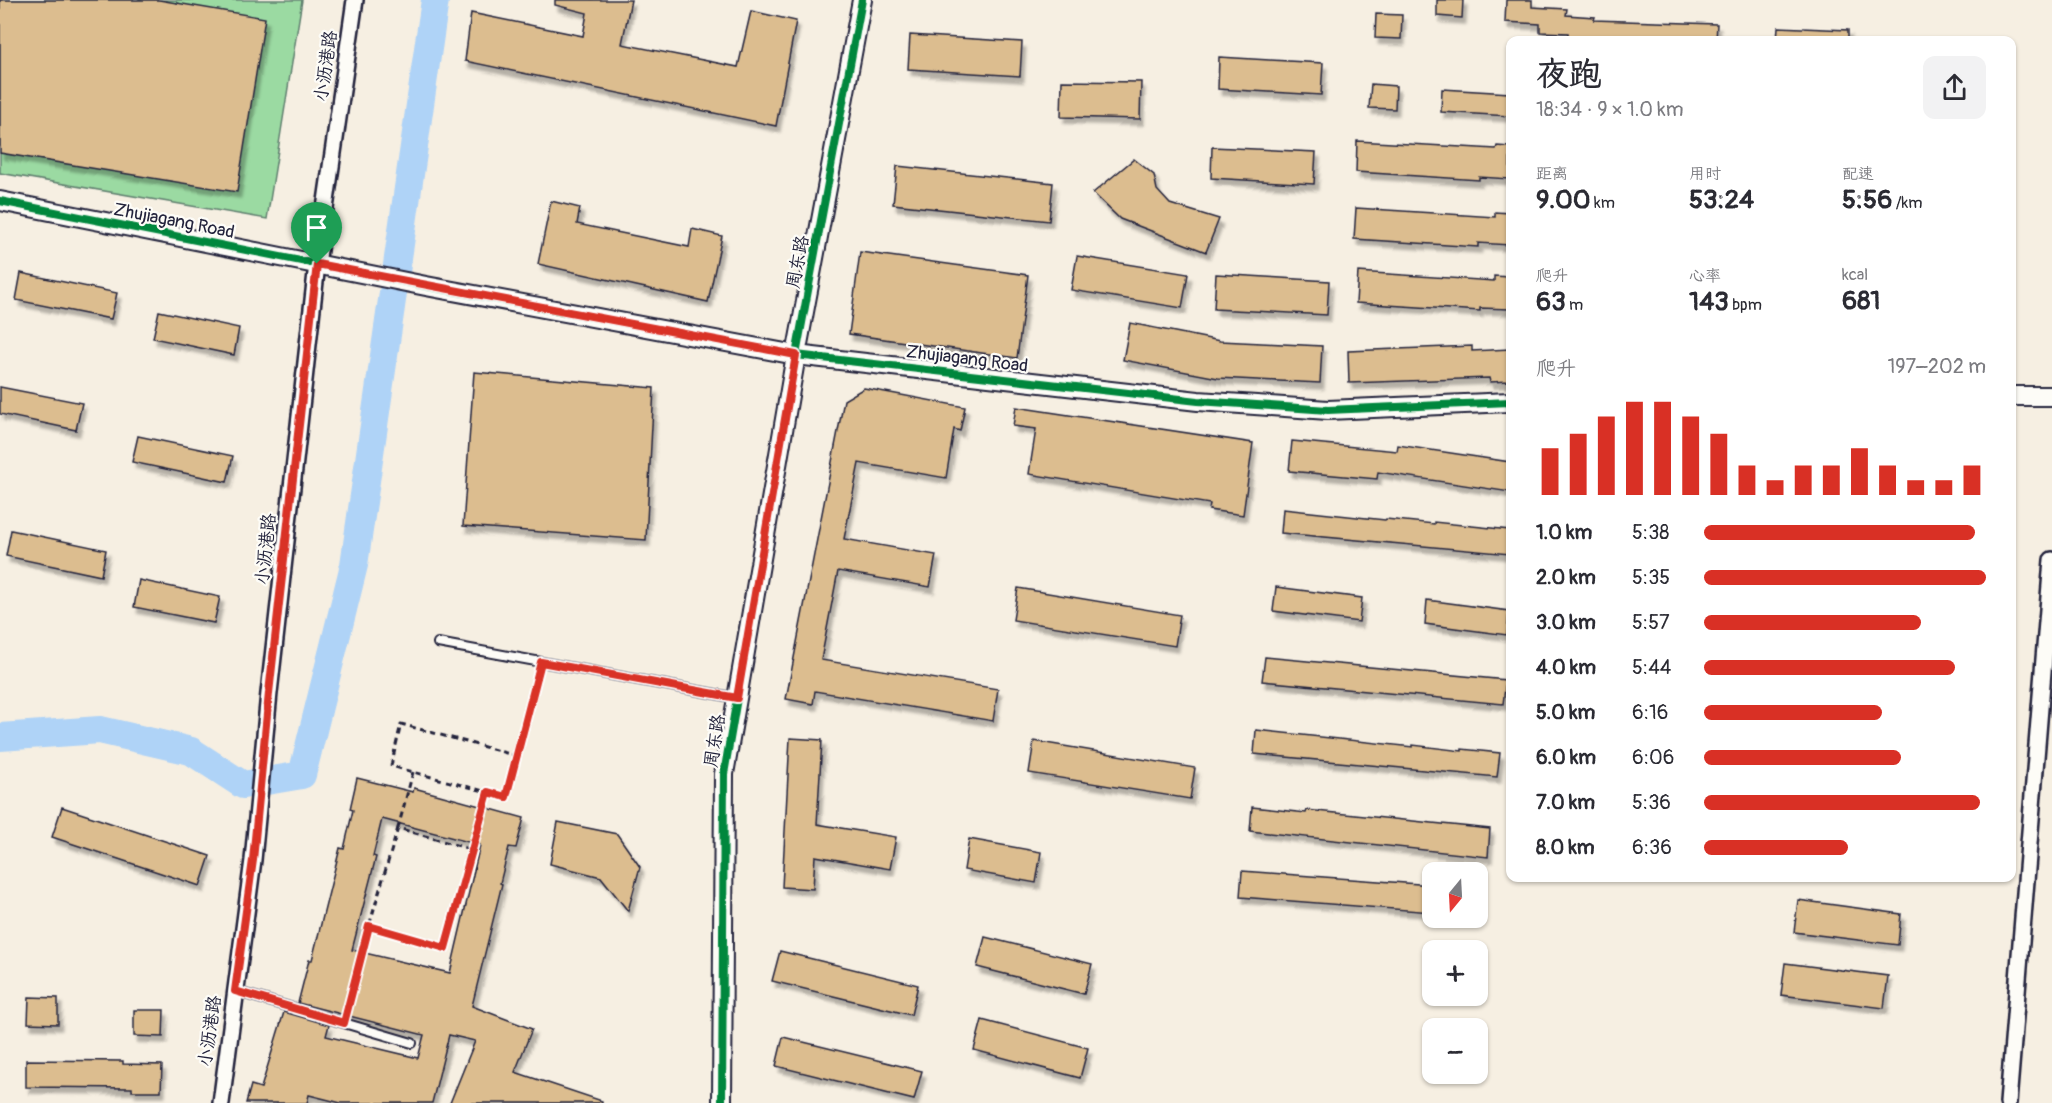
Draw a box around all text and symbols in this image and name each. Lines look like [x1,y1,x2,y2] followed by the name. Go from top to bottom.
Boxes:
[310,29,342,103] street label: 小沥港路
[1536,54,1602,95] text: 夜跑
[1923,56,1986,119] button: share
[1536,97,1683,122] text: 18:34 · 9 × 1.0 km
[1536,164,1568,184] text: 距离
[1689,164,1721,184] text: 用时
[1842,164,1874,184] text: 配速
[1536,184,1591,216] text: 9.00
[1689,184,1754,216] text: 53:24
[1842,184,1892,216] text: 5:56
[1591,193,1615,213] text: km
[1892,193,1922,213] text: /km
[112,198,236,244] street label: Zhujiagang Road
[291,202,342,264] pin
[300,211,333,244] icon: arrive
[782,233,814,291] street label: 周东路
[1842,265,1868,285] text: kcal
[1536,266,1568,286] text: 爬升
[1689,266,1721,286] text: 心率
[1842,285,1880,317] text: 681
[1536,286,1566,318] text: 63
[1689,286,1729,318] text: 143
[1566,295,1583,315] text: m
[1729,295,1762,315] text: bpm
[905,340,1029,378] street label: Zhujiagang Road
[1887,354,1986,379] text: 197–202 m
[1536,356,1576,381] text: 爬升
[251,512,281,586] street label: 小沥港路
[1536,520,1592,545] text: 1.0 km
[1632,520,1669,545] text: 5:38
[1536,565,1596,590] text: 2.0 km
[1632,565,1670,590] text: 5:35
[1536,610,1596,635] text: 3.0 km
[1632,610,1670,635] text: 5:57
[1536,655,1596,680] text: 4.0 km
[1632,655,1671,680] text: 5:44
[1536,700,1595,725] text: 5.0 km
[1632,700,1668,725] text: 6:16
[699,713,731,769] street label: 周东路
[1536,745,1596,770] text: 6.0 km
[1632,745,1674,770] text: 6:06
[1536,790,1595,815] text: 7.0 km
[1632,790,1671,815] text: 5:36
[1536,835,1595,860] text: 8.0 km
[1632,835,1672,860] text: 6:36
[1422,862,1488,928] north arrow
[1422,862,1488,1084] map controls
[1422,940,1488,1006] button: +
[194,994,226,1068] street label: 小沥港路
[1422,1018,1488,1084] button: −

